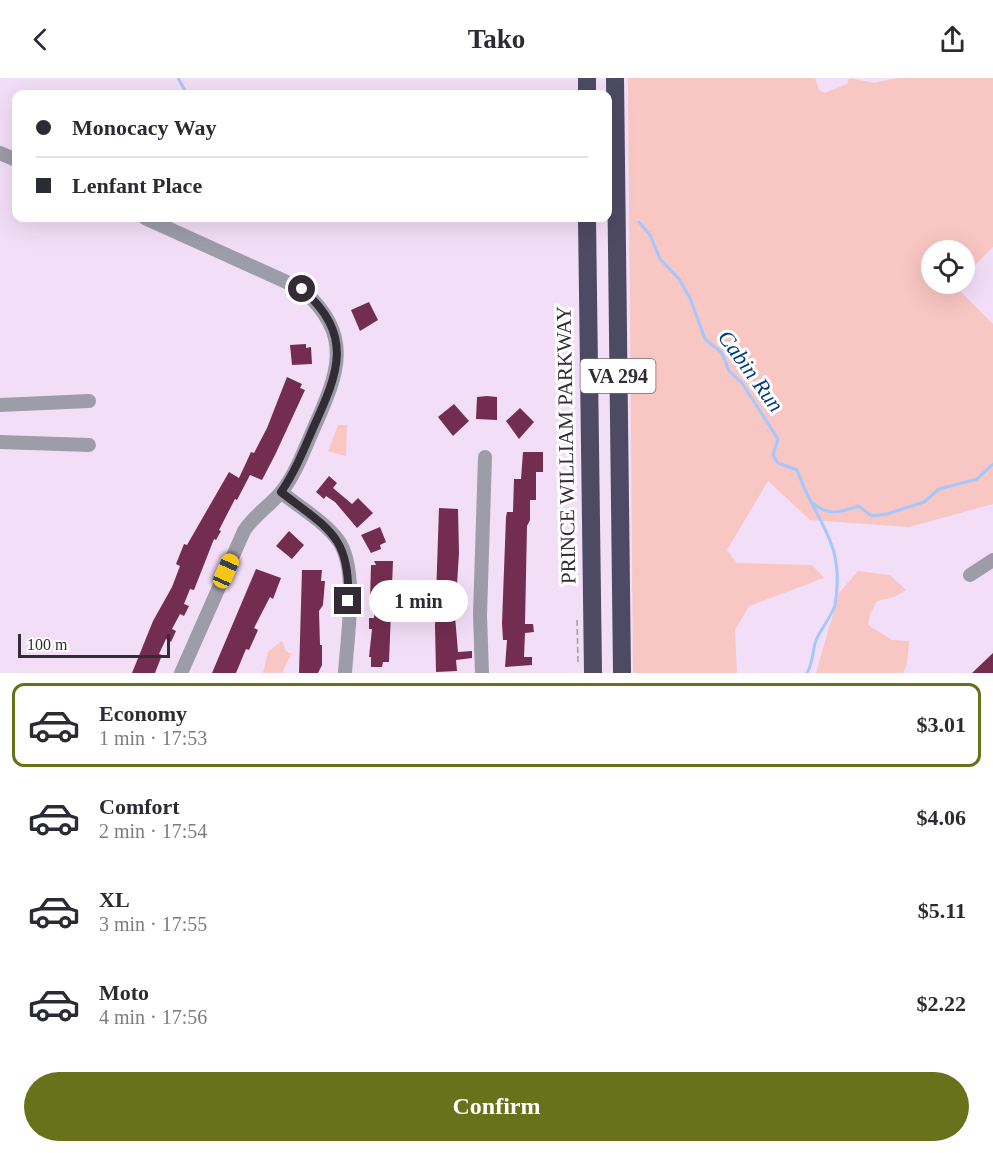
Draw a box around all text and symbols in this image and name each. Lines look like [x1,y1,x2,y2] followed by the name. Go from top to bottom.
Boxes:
[24,23,57,56] icon: back
[936,23,969,56] icon: share
[468,24,525,54] text: Tako
[72,115,216,140] text: Monocacy Way
[72,173,202,198] text: Lenfant Place
[921,240,975,294] map controls
[921,240,975,294] button: locate
[288,275,315,302] route start
[552,306,580,584] street label: PRINCE WILLIAM PARKWAY
[713,325,789,417] water label: Cabin Run
[580,359,656,393] road number: VA 294
[210,551,242,591] car
[369,580,468,622] callout: 1 min
[334,587,361,614] route end
[394,590,443,612] text: 1 min
[18,631,170,658] scale bar
[27,636,67,653] text: 100 m
[27,698,81,752] icon: car
[99,701,187,726] text: Economy
[917,712,966,737] text: $3.01
[99,727,207,749] text: 1 min · 17:53
[27,791,81,845] icon: car
[99,794,180,819] text: Comfort
[917,805,966,830] text: $4.06
[99,820,207,842] text: 2 min · 17:54
[27,884,81,938] icon: car
[99,887,130,912] text: XL
[918,898,966,923] text: $5.11
[99,913,207,935] text: 3 min · 17:55
[27,977,81,1031] icon: car
[99,980,149,1005] text: Moto
[917,991,966,1016] text: $2.22
[99,1006,207,1028] text: 4 min · 17:56
[24,1072,969,1141] button: Confirm

